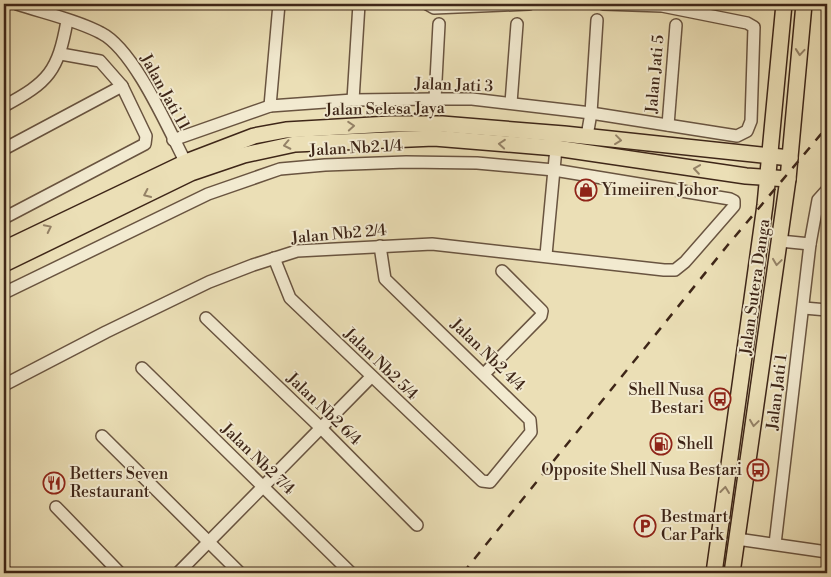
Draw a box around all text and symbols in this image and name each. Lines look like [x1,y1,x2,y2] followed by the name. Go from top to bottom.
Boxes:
[642,34,668,115] street label: Jalan Jati 5
[795,49,806,57] one-way arrow
[135,50,194,134] street label: Jalan Jati 11
[413,74,494,96] street label: Jalan Jati 3
[324,98,446,120] street label: Jalan Selesa Jaya
[348,121,356,132] one-way arrow
[614,134,622,145] one-way arrow
[308,136,404,160] street label: Jalan Nb2 1/4
[497,139,505,150] one-way arrow
[283,140,292,150] one-way arrow
[693,164,701,175] one-way arrow
[574,178,598,202] shop icon: Yimeiiren Johor
[601,180,719,200] place label: Yimeiiren Johor
[143,188,152,198] one-way arrow
[735,217,775,357] street label: Jalan Sutera Danga
[289,220,388,248] street label: Jalan Nb2 2/4
[43,224,52,234] one-way arrow
[772,258,782,266] one-way arrow
[446,314,530,396] street label: Jalan Nb2 4/4
[339,323,423,405] street label: Jalan Nb2 5/4
[762,353,792,432] street label: Jalan Jati 1
[282,368,366,450] street label: Jalan Nb2 6/4
[628,380,705,418] place label: Shell Nusa Bestari
[708,387,732,411] bus stop icon: Shell Nusa Bestari
[216,418,299,499] street label: Jalan Nb2 7/4
[749,419,759,427] one-way arrow
[649,432,673,456] fuel station icon: Shell
[677,434,714,454] place label: Shell
[746,458,770,482] bus stop icon: Opposite Shell Nusa Bestari
[541,460,742,480] place label: Opposite Shell Nusa Bestari
[69,464,169,502] place label: Betters Seven Restaurant
[42,471,66,495] restaurant icon: Betters Seven Restaurant
[719,486,730,494] one-way arrow
[660,507,729,545] place label: Bestmart Car Park
[633,514,657,538] parking icon: Bestmart Car Park

